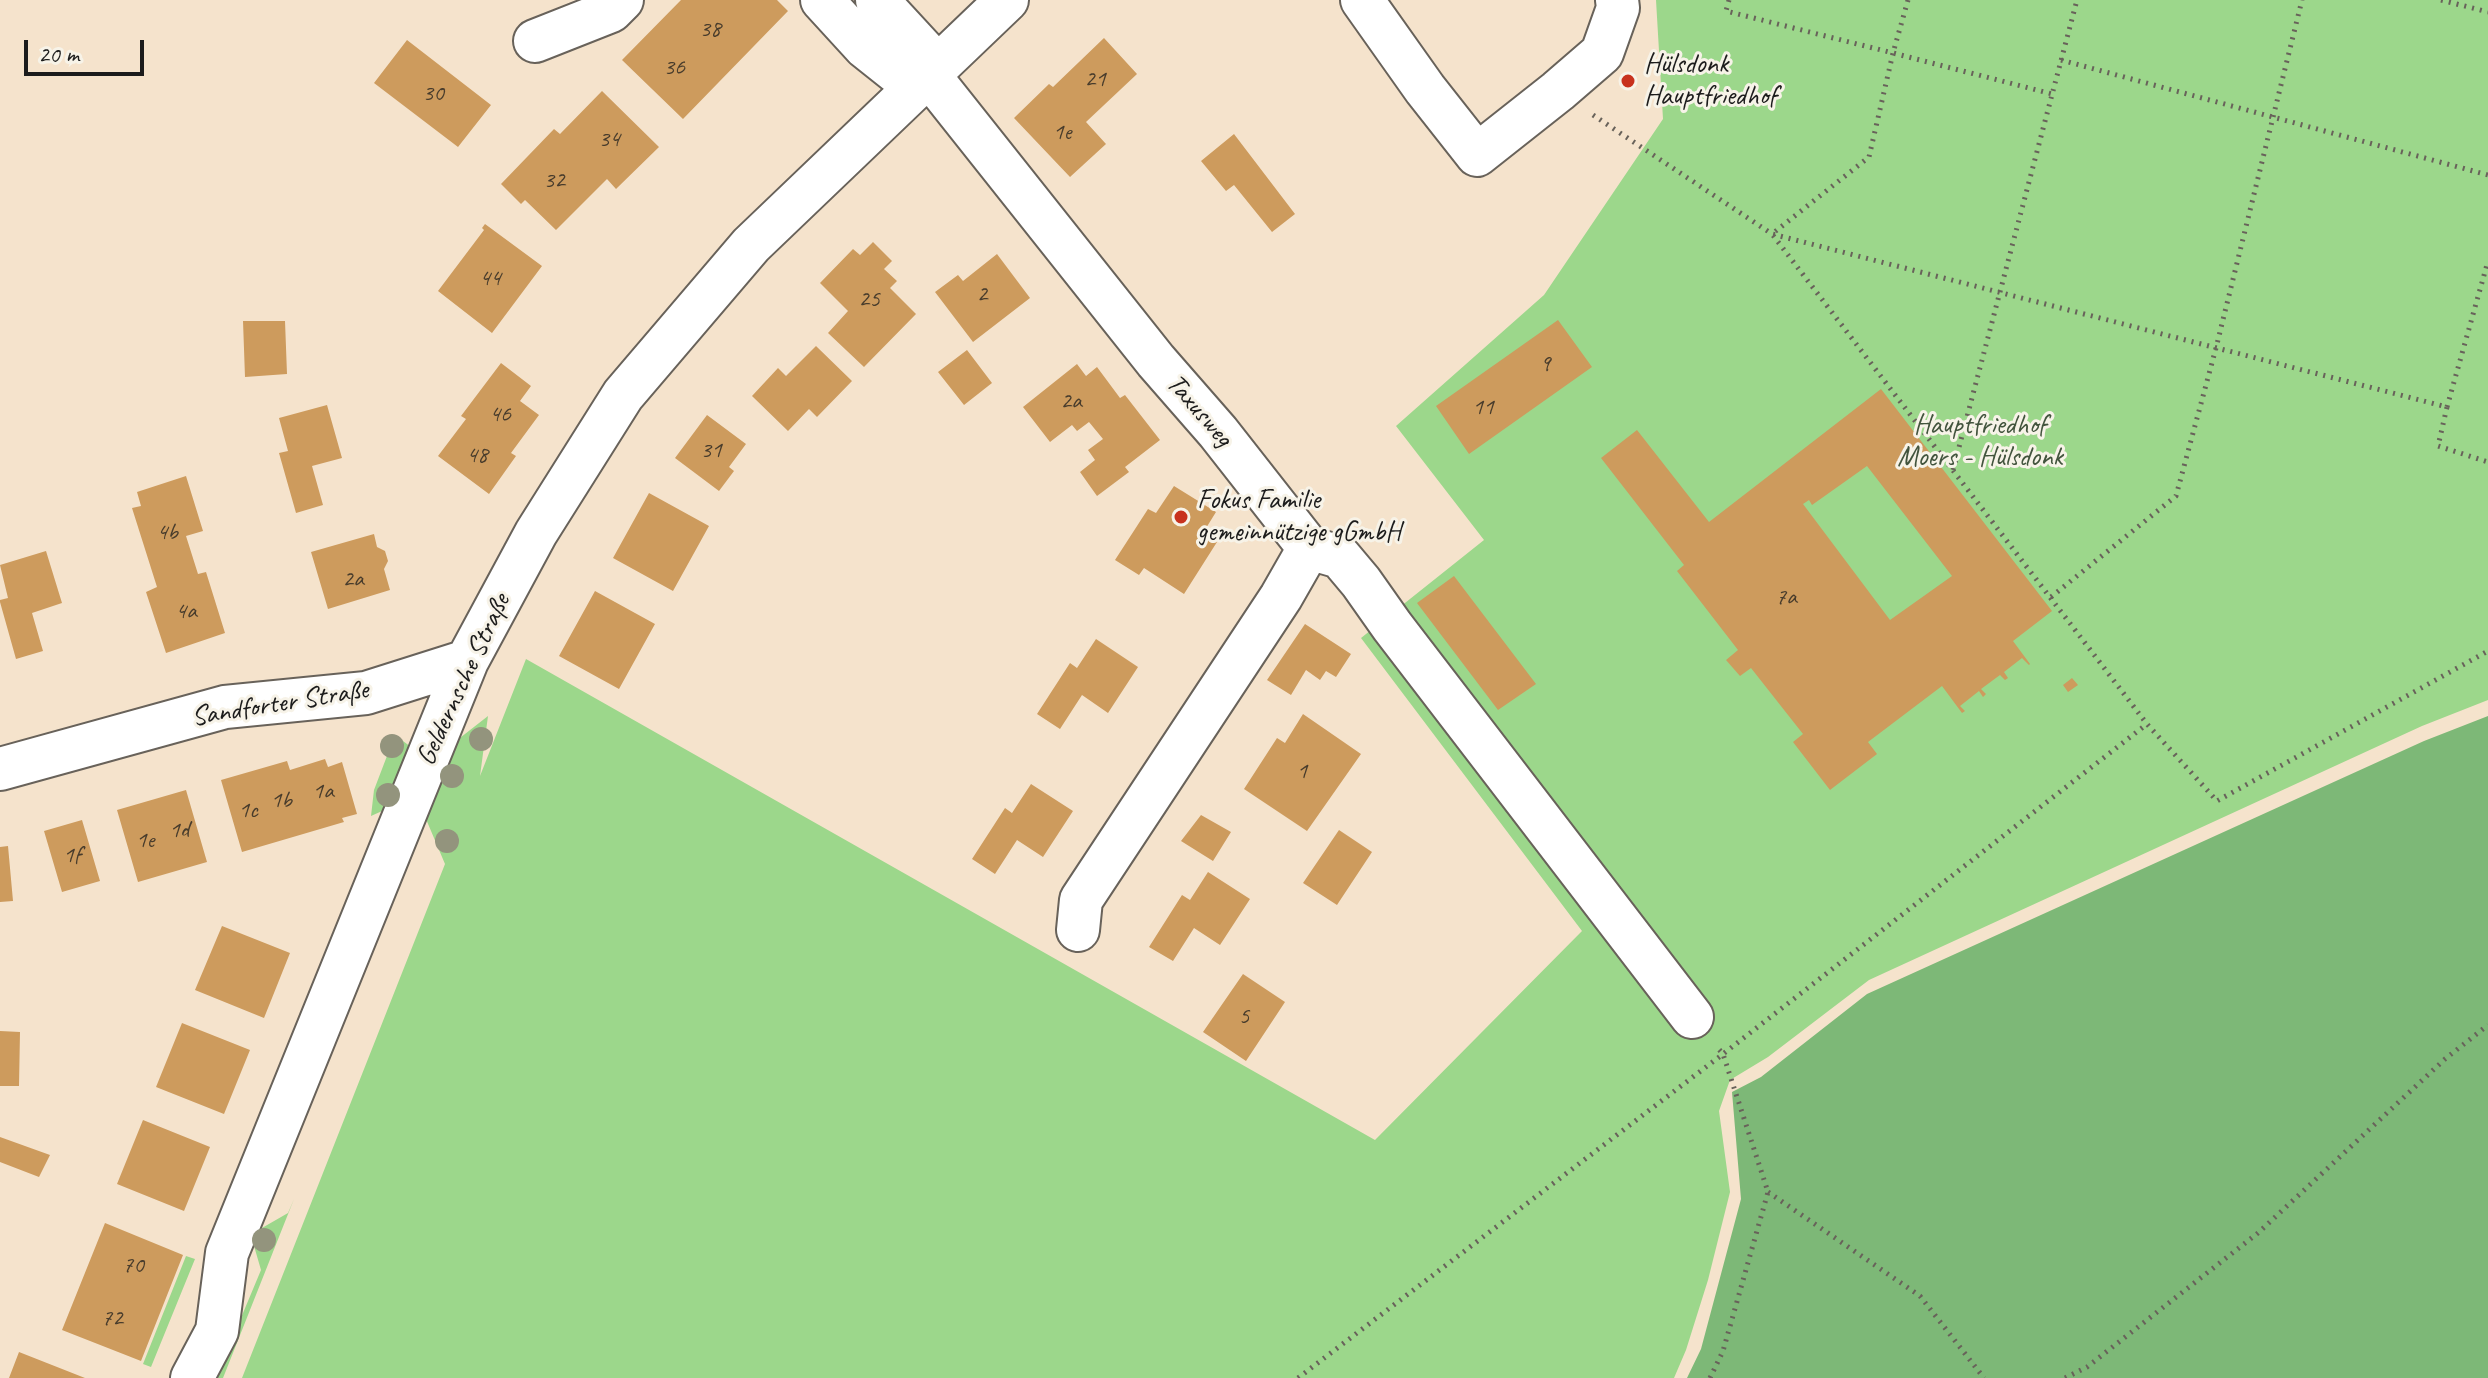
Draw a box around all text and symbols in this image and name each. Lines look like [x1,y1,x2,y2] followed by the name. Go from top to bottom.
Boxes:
[699,16,721,44] house number: 38
[28,24,148,74] scale bar
[38,39,79,69] text: 20 m
[1644,48,1777,114] place label: Hülsdonk Hauptfriedhof
[663,54,685,82] house number: 36
[1084,66,1106,94] house number: 21
[1619,72,1637,90] marker: Hülsdonk Hauptfriedhof
[422,80,444,108] house number: 30
[1053,119,1071,147] house number: 1e
[598,126,620,154] house number: 34
[543,167,565,195] house number: 32
[479,265,501,293] house number: 44
[977,281,987,309] house number: 2
[858,286,880,314] house number: 25
[1540,351,1550,379] house number: 9
[1158,368,1240,454] street label: Taxusweg
[1060,388,1082,416] house number: 2a
[1472,394,1494,422] house number: 11
[489,401,511,429] house number: 46
[1897,409,2063,475] park label: Hauptfriedhof Moers - Hülsdonk
[700,437,722,465] house number: 31
[466,442,488,470] house number: 48
[1197,484,1401,550] place label: Fokus Familie gemeinnützige gGmbH
[1172,508,1190,526] marker: Fokus Familie gemeinnützige gGmbH
[156,519,178,547] house number: 4b
[342,566,364,594] house number: 2a
[1775,584,1797,612] house number: 7a
[410,589,518,771] street label: Geldernsche Straße
[175,598,197,626] house number: 4a
[189,673,371,735] street label: Sandforter Straße
[1297,758,1307,786] house number: 1
[312,778,334,806] house number: 1a
[270,787,292,815] house number: 1b
[238,797,258,825] house number: 1c
[169,817,189,845] house number: 1d
[136,827,154,855] house number: 1e
[63,842,81,870] house number: 1f
[1239,1003,1249,1031] house number: 5
[122,1252,144,1280] house number: 70
[101,1305,123,1333] house number: 72

